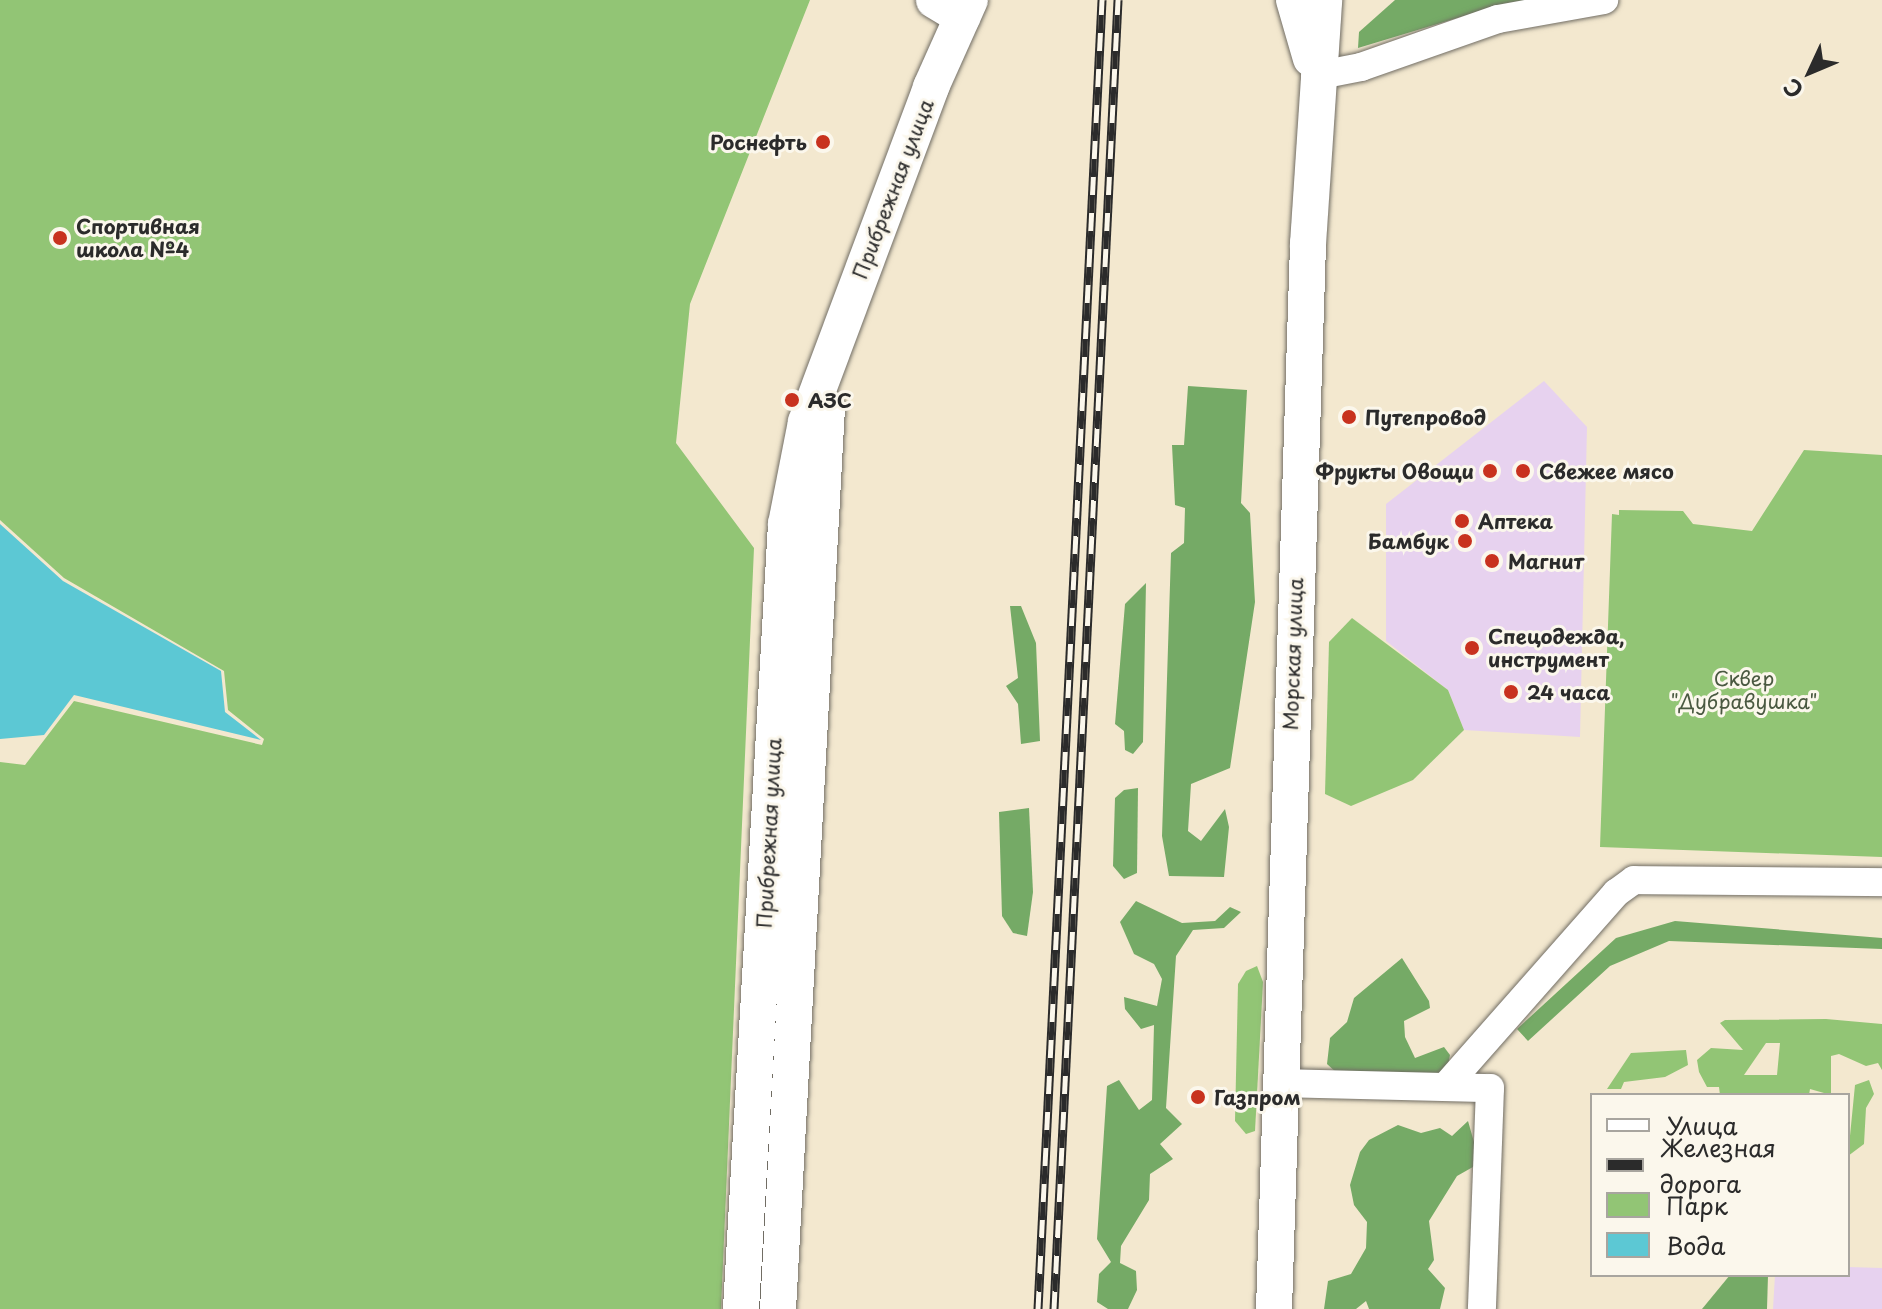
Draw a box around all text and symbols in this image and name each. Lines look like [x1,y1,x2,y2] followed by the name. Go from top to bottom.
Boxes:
[1770,32,1850,112] north arrow
[1775,72,1810,106] text: С
[847,95,939,283] street label: Прибрежная улица
[710,130,807,154] place label: Роснефть
[814,133,832,151] marker: Роснефть
[76,214,200,261] place label: Спортивная школа №4
[51,229,69,247] marker: Спортивная школа №4
[808,388,852,412] place label: АЗС
[783,391,801,409] marker: АЗС
[1365,405,1486,429] place label: Путепровод
[1340,408,1358,426] marker: Путепровод
[1314,459,1474,483] place label: Фрукты Овощи
[1539,459,1675,483] place label: Свежее мясо
[1481,462,1499,480] marker: Фрукты Овощи
[1514,462,1532,480] marker: Свежее мясо
[1478,509,1553,533] place label: Аптека
[1453,512,1471,530] marker: Аптека
[1368,529,1449,553] place label: Бамбук
[1456,532,1474,550] marker: Бамбук
[1508,549,1584,573] place label: Магнит
[1483,552,1501,570] marker: Магнит
[1278,577,1308,731] street label: Морская улица
[1488,624,1624,671] place label: Спецодежда, инструмент
[1463,639,1481,657] marker: Спецодежда, инструмент
[1671,666,1817,713] park label: Сквер "Дубравушка"
[1527,680,1611,704] place label: 24 часа
[1502,683,1520,701] marker: 24 часа
[752,737,786,929] street label: Прибрежная улица
[1214,1085,1301,1109] place label: Газпром
[1189,1088,1207,1106] marker: Газпром
[1590,1093,1850,1277] legend
[1666,1107,1738,1143] text: Улица
[1660,1129,1776,1201] text: Железная дорога
[1666,1187,1728,1223] text: Парк
[1666,1227,1725,1263] text: Вода

